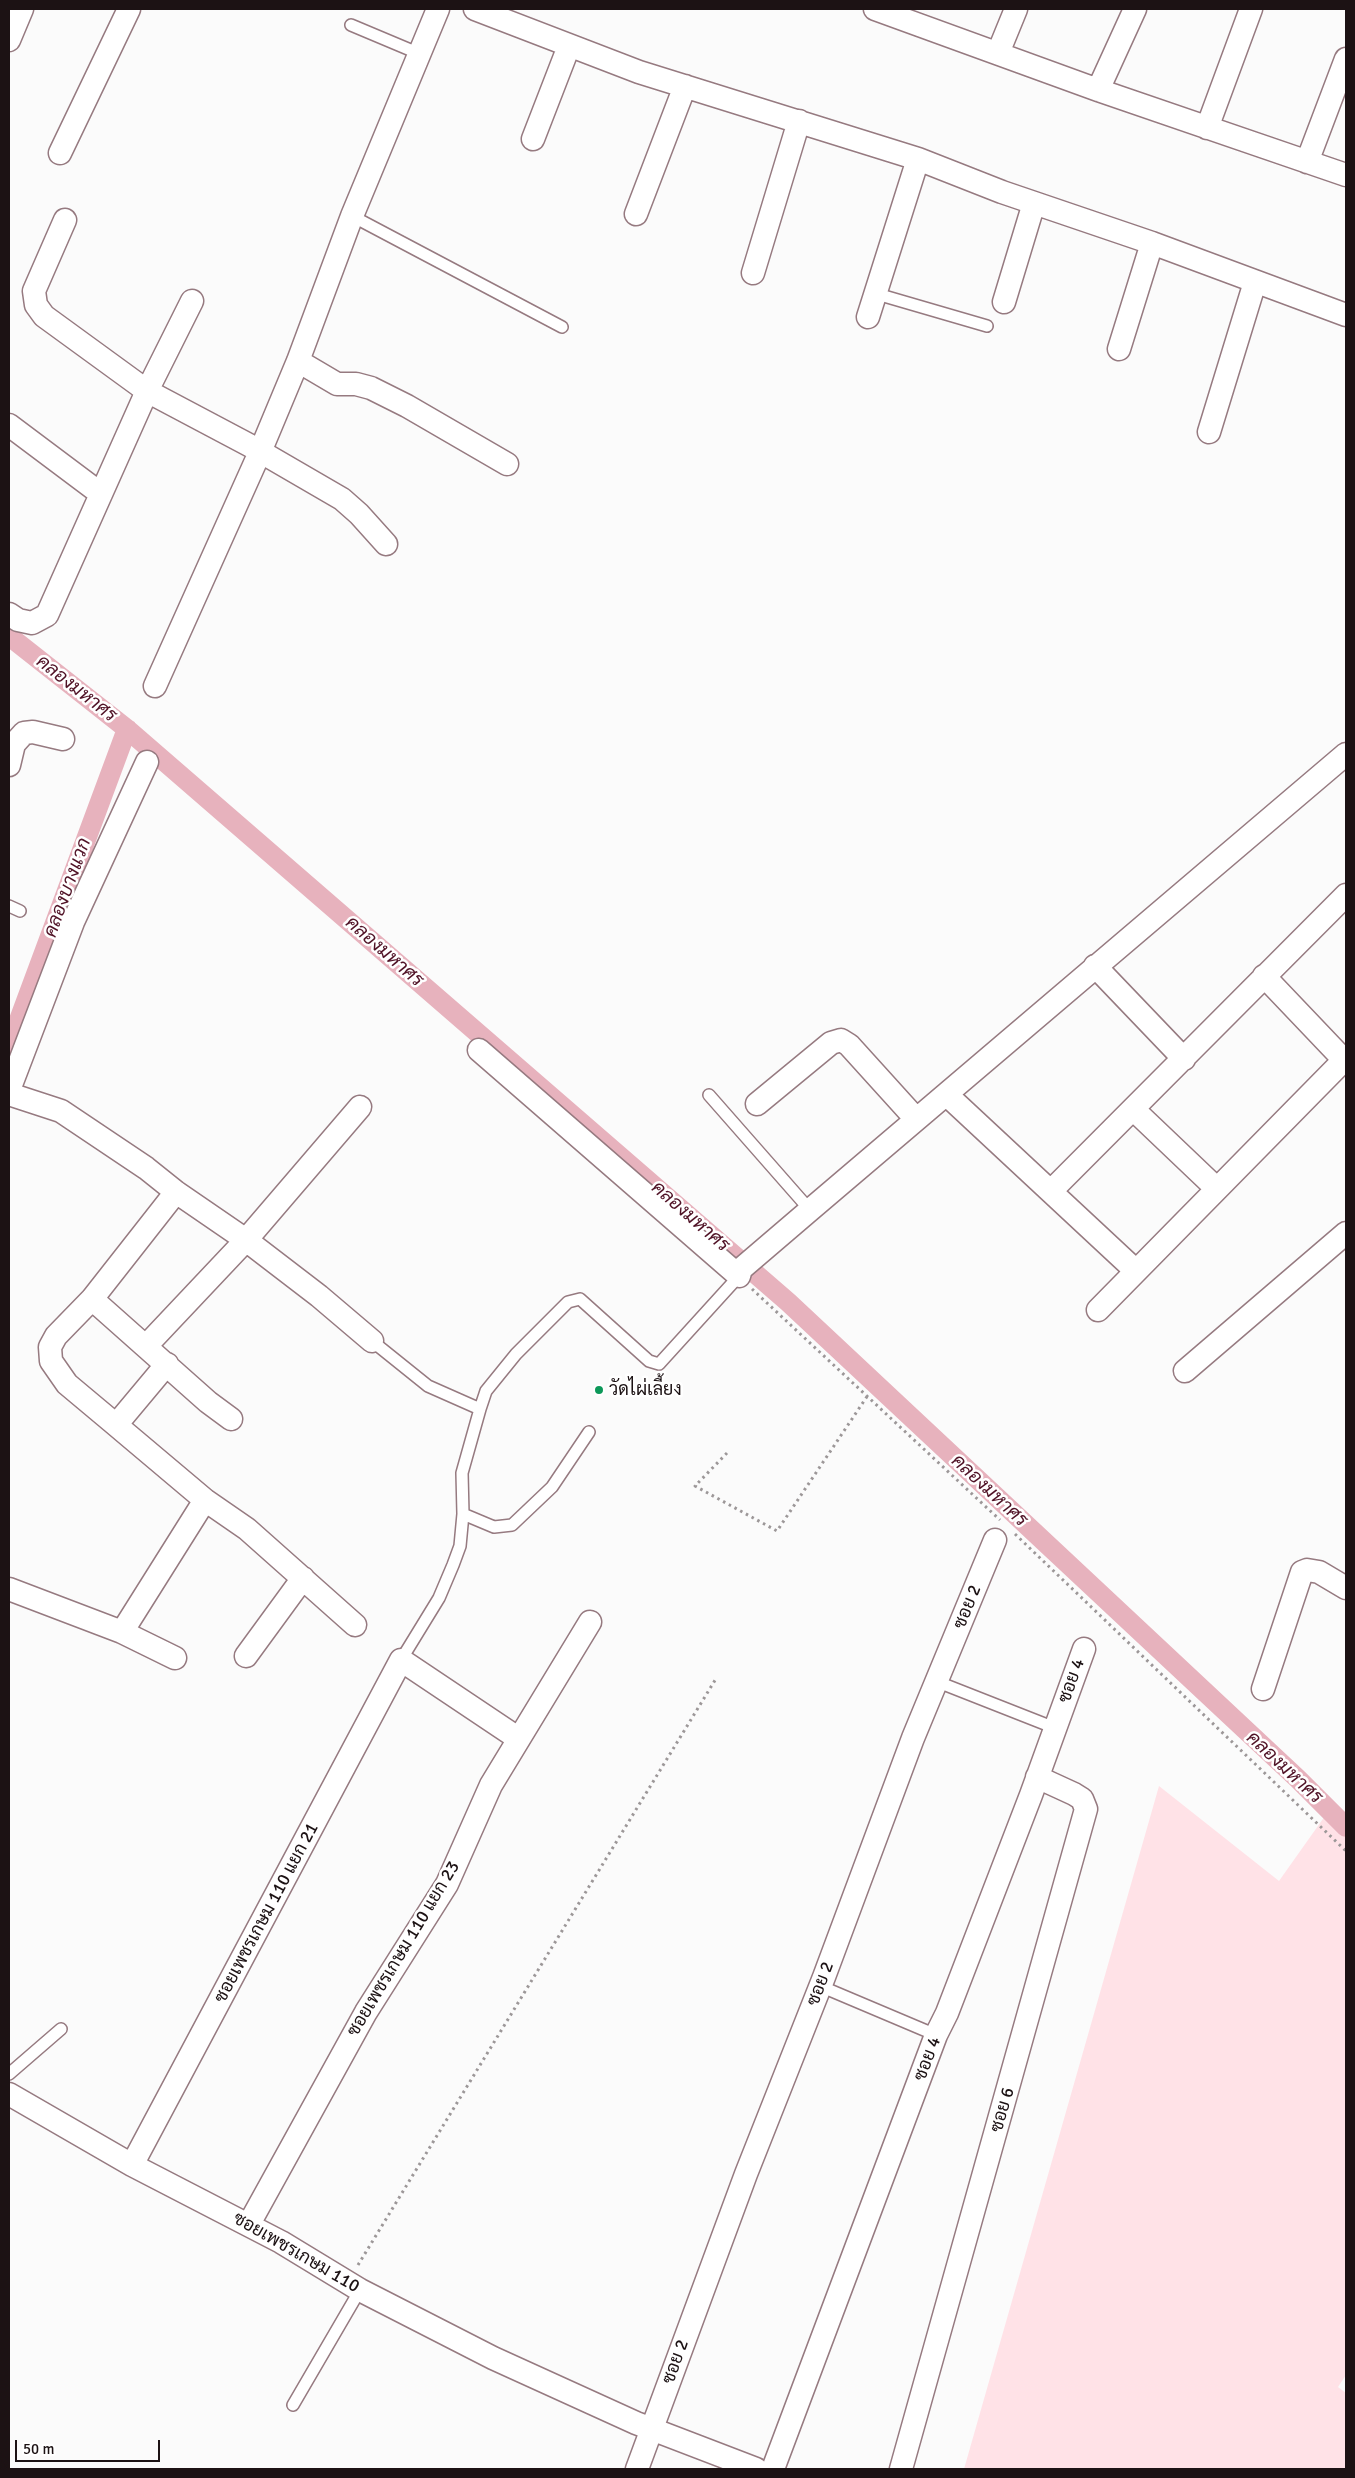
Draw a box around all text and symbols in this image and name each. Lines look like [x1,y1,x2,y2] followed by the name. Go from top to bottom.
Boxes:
[31,651,121,727] water label: คลองมหาศร
[39,835,97,941] water label: คลองบางแวก
[340,912,428,992] water label: คลองมหาศร
[646,1177,734,1257] water label: คลองมหาศร
[609,1379,682,1401] place label: วัดไผ่เลี้ยง
[593,1384,605,1396] marker: วัดไผ่เลี้ยง
[946,1450,1032,1532] water label: คลองมหาศร
[949,1582,987,1632] street label: ซอย 2
[1054,1656,1090,1706] street label: ซอย 4
[1241,1727,1327,1809] water label: คลองมหาศร
[210,1819,324,2007] street label: ซอยเพชรเกษม 110 แยก 21
[343,1857,465,2041] street label: ซอยเพชรเกษม 110 แยก 23
[803,1959,839,2009] street label: ซอย 2
[910,2034,946,2084] street label: ซอย 4
[986,2085,1020,2135] street label: ซอย 6
[229,2208,363,2298] street label: ซอยเพชรเกษม 110
[658,2337,694,2387] street label: ซอย 2
[18,2430,162,2462] scale bar
[23,2440,54,2458] text: 50 m

